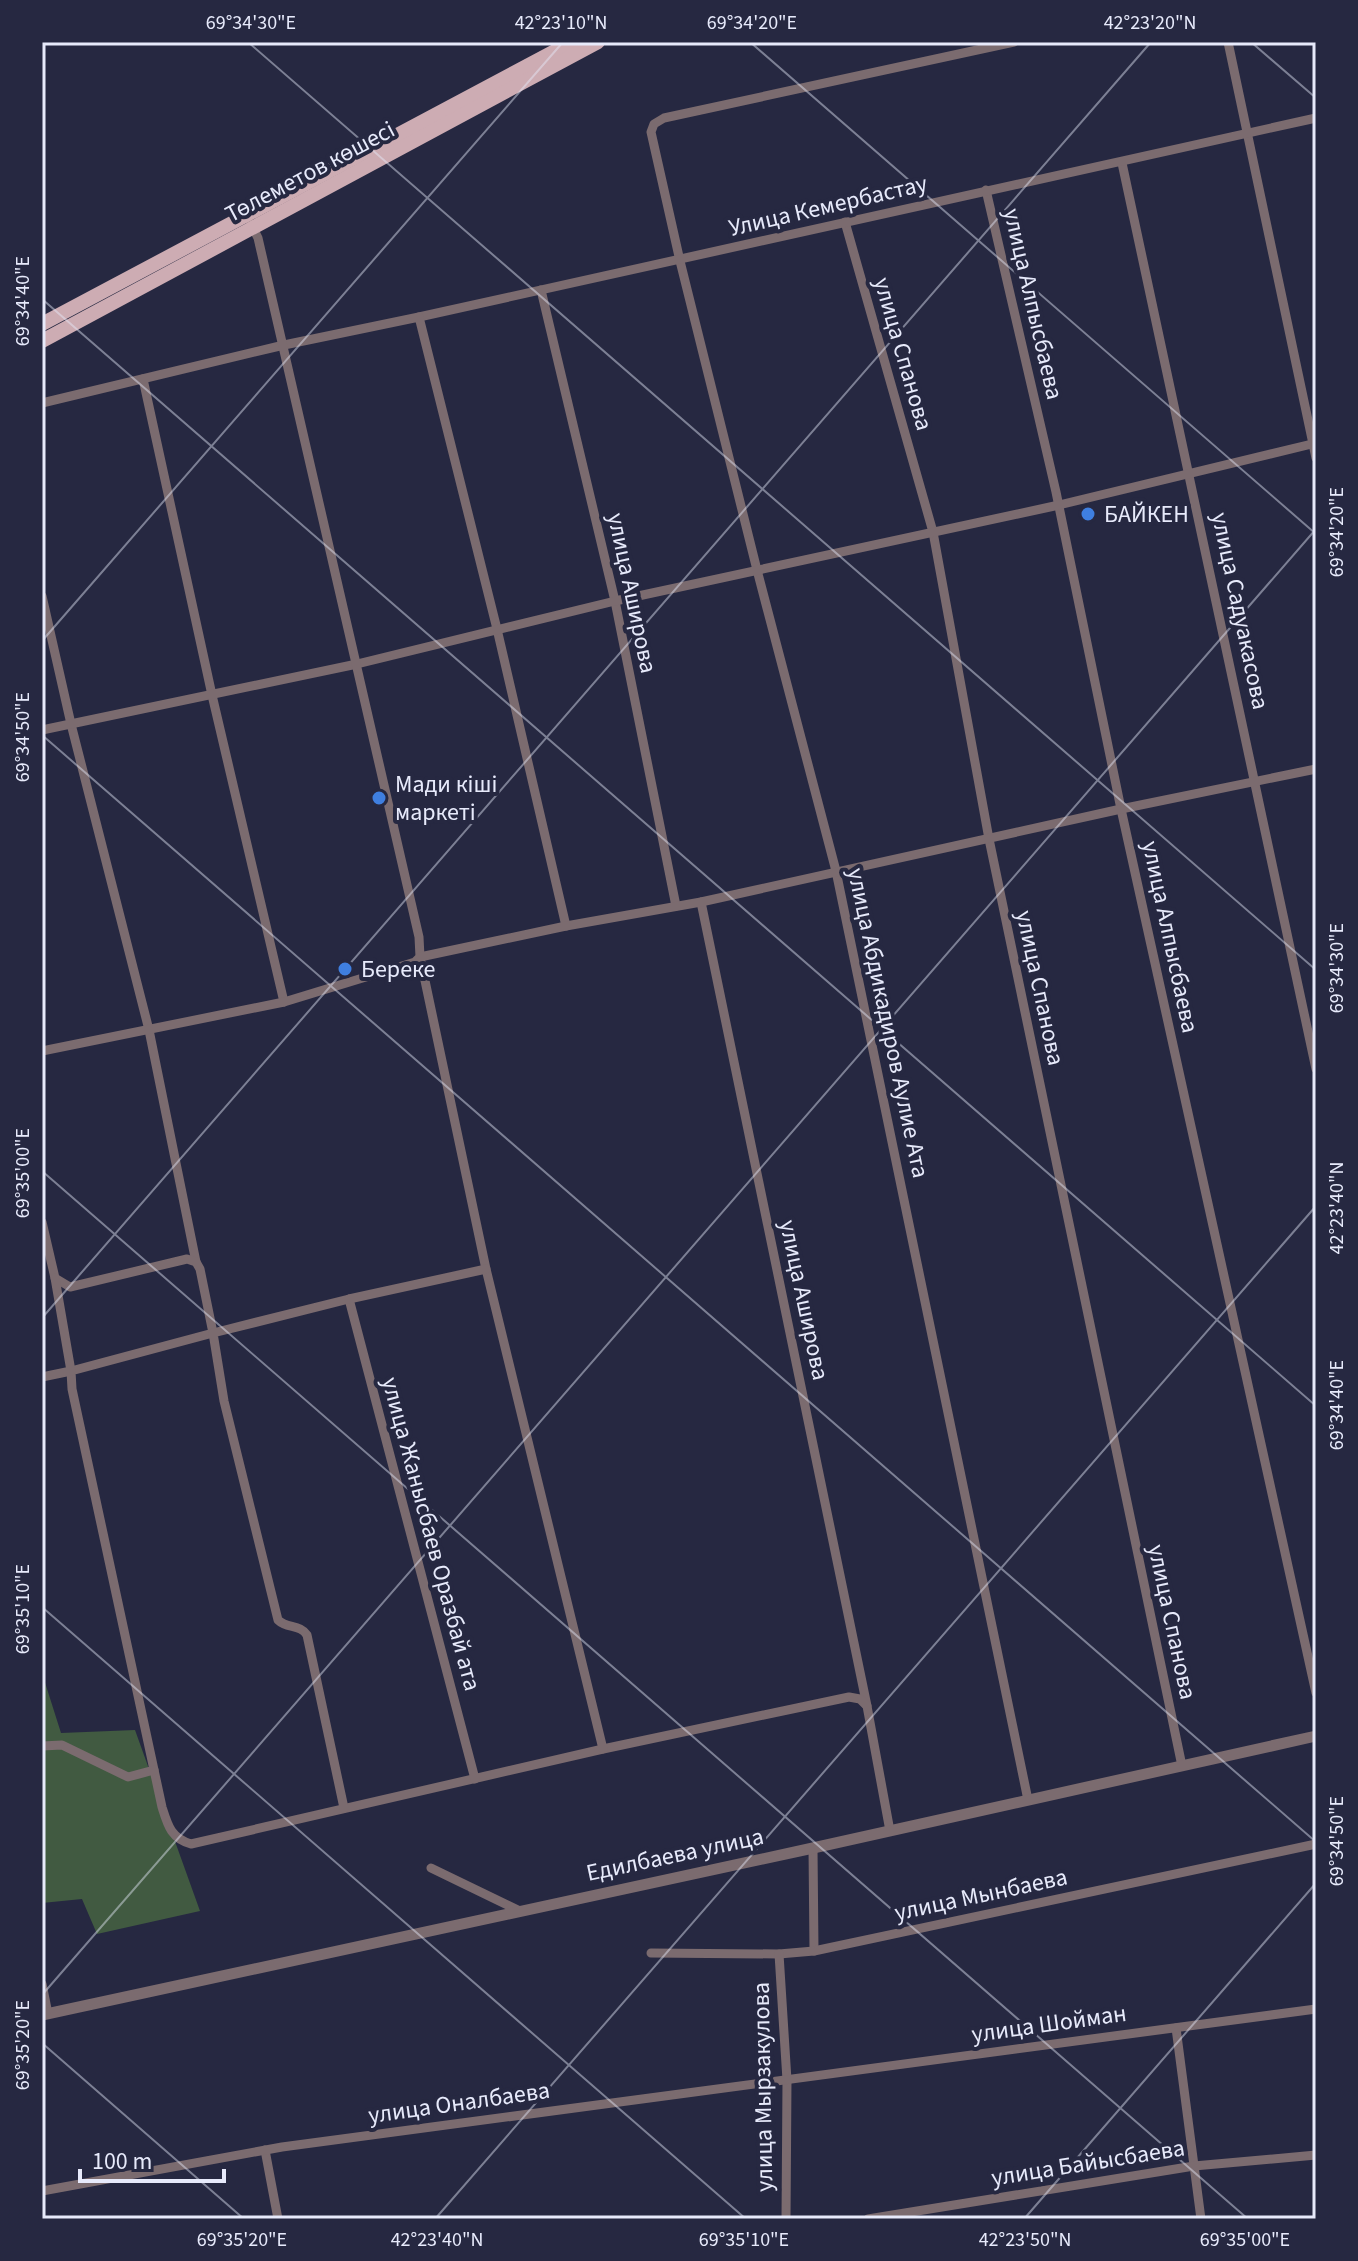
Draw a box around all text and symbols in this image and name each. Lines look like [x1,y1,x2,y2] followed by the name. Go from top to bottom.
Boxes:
[206,9,296,37] text: 69°34'30"E
[515,9,607,37] text: 42°23'10"N
[707,9,797,37] text: 69°34'20"E
[1104,9,1196,37] text: 42°23'20"N
[219,112,401,232] street label: Төлеметов көшесі
[725,166,931,246] street label: Улица Кемербастау
[994,205,1072,403] street label: улица Алпысбаева
[9,256,37,346] text: 69°34'40"E
[864,273,942,435] street label: улица Спанова
[1323,487,1351,577] text: 69°34'20"E
[1104,497,1189,532] place label: БАЙКЕН
[1079,505,1097,523] marker: БАЙКЕН
[1202,509,1278,713] street label: улица Садуакасова
[598,510,666,676] street label: улица Аширова
[9,692,37,782] text: 69°34'50"E
[395,767,497,830] place label: Мади кіші маркеті
[370,789,388,807] marker: Мади кіші маркеті
[1133,838,1207,1036] street label: улица Алпысбаева
[838,865,938,1181] street label: улица Абдикадиров Аулие Ата
[1007,907,1073,1069] street label: улица Спанова
[1323,923,1351,1013] text: 69°34'30"E
[361,952,435,987] place label: Береке
[336,960,354,978] marker: Береке
[9,1128,37,1218] text: 69°35'00"E
[1323,1162,1351,1254] text: 42°23'40"N
[770,1217,838,1383] street label: улица Аширова
[1323,1360,1351,1450] text: 69°34'40"E
[372,1373,490,1695] street label: улица Жанысбаев Оразбай ата
[1139,1541,1205,1703] street label: улица Спанова
[9,1564,37,1654] text: 69°35'10"E
[1323,1796,1351,1886] text: 69°34'50"E
[583,1819,767,1891] street label: Едилбаева улица
[891,1860,1071,1930] street label: улица Мынбаева
[744,1982,782,2192] street label: улица Мырзакулова
[969,1996,1129,2052] street label: улица Шойман
[9,2000,37,2090] text: 69°35'20"E
[366,2073,552,2133] street label: улица Оналбаева
[989,2130,1187,2196] street label: улица Байысбаева
[80,2133,224,2183] scale bar
[92,2144,152,2179] text: 100 m
[197,2226,287,2254] text: 69°35'20"E
[391,2226,483,2254] text: 42°23'40"N
[699,2226,789,2254] text: 69°35'10"E
[979,2226,1071,2254] text: 42°23'50"N
[1200,2226,1290,2254] text: 69°35'00"E

